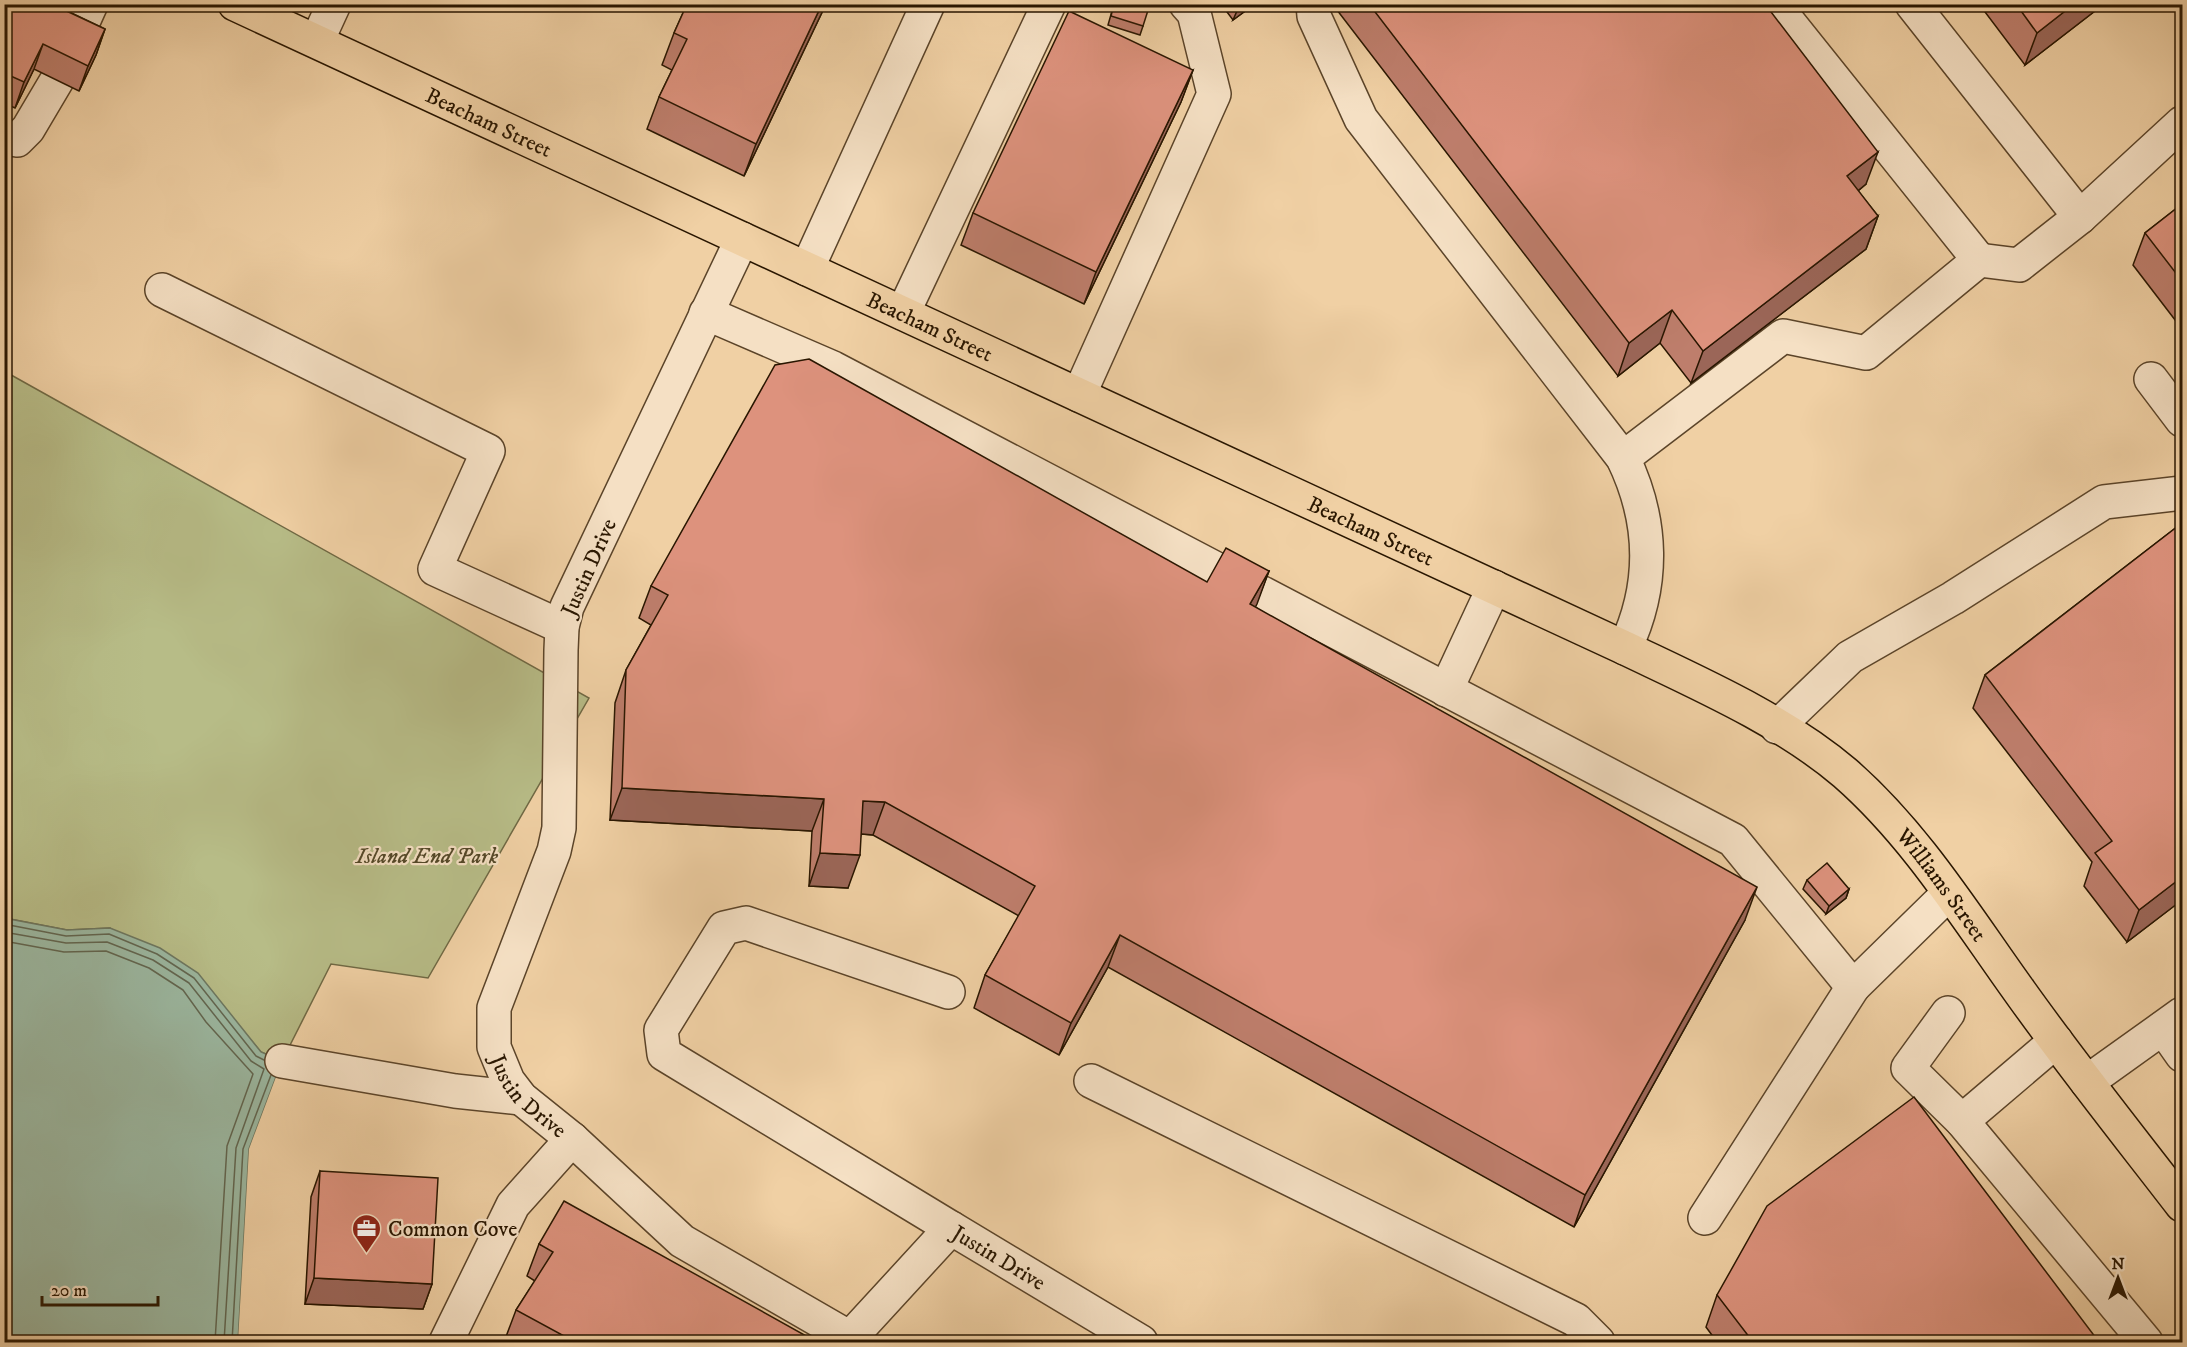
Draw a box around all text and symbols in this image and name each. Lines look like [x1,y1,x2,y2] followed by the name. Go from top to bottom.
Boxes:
[421,82,556,164] street label: Beacham Street
[862,287,997,368] street label: Beacham Street
[1303,491,1438,573] street label: Beacham Street
[555,515,623,623] street label: Justin Drive
[1889,822,1992,947] street label: Williams Street
[354,843,499,870] park label: Island End Park
[483,1049,572,1144] street label: Justin Drive
[351,1212,383,1254] office icon: Common Cove
[388,1216,517,1243] place label: Common Cove
[945,1219,1050,1297] street label: Justin Drive
[2088,1248,2148,1308] north arrow
[2111,1254,2125,1274] text: N
[42,1269,158,1307] scale bar
[51,1280,87,1302] text: 20 m

